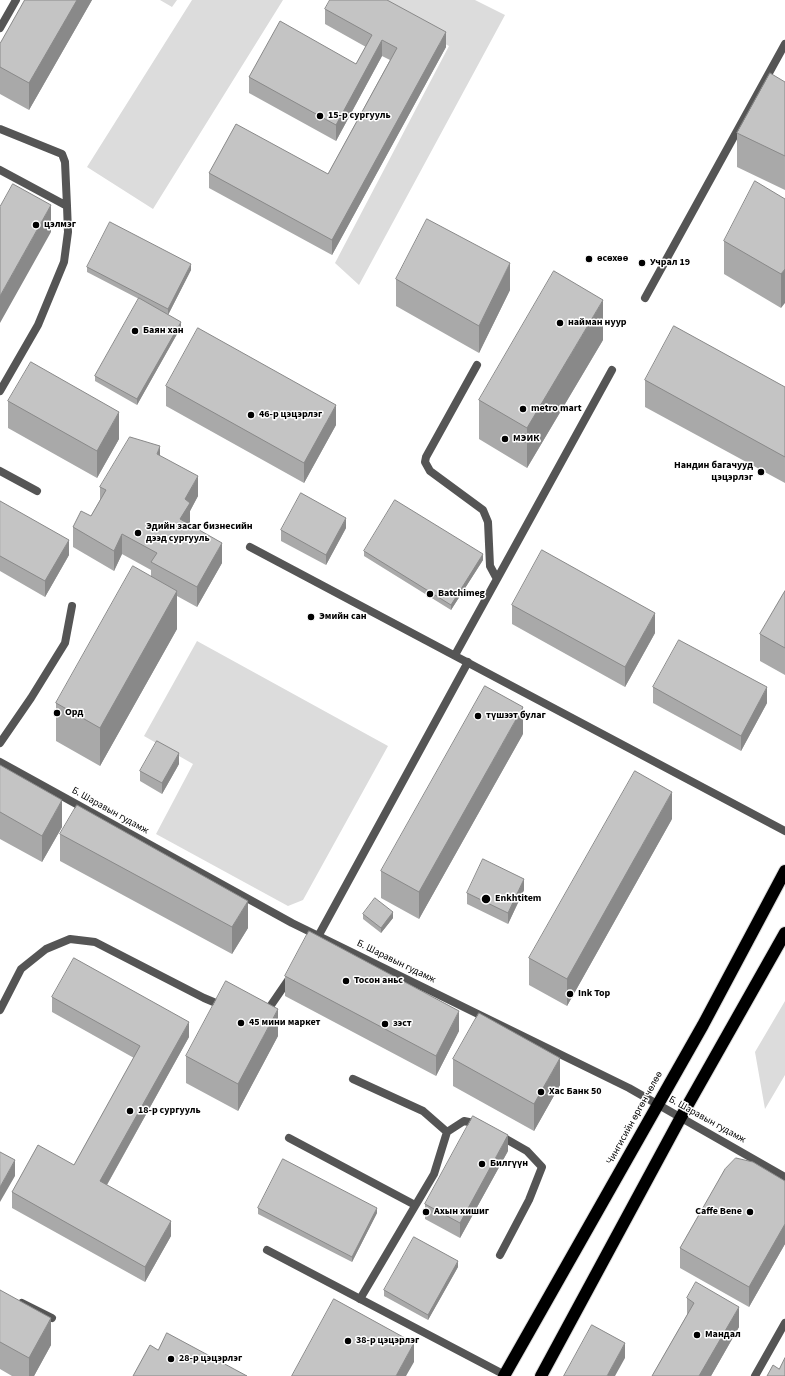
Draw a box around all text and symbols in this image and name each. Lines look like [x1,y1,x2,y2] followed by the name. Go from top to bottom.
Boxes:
[328,110,391,122] place label: 15-р сургууль
[315,111,325,121] marker: 15-р сургууль
[44,219,76,231] place label: цэлмэг
[31,220,41,230] marker: цэлмэг
[597,253,628,265] place label: өсөхөө
[584,254,594,264] marker: өсөхөө
[650,257,690,269] place label: Учрал 19
[637,258,647,268] marker: Учрал 19
[568,317,627,329] place label: найман нуур
[555,318,565,328] marker: найман нуур
[143,325,184,337] place label: Баян хан
[130,326,140,336] marker: Баян хан
[531,403,582,415] place label: metro mart
[518,404,528,414] marker: metro mart
[259,409,322,421] place label: 46-р цэцэрлэг
[246,410,256,420] marker: 46-р цэцэрлэг
[513,433,539,445] place label: МЭИК
[500,434,510,444] marker: МЭИК
[674,460,753,484] place label: Нандин багачууд цэцэрлэг
[756,467,766,477] marker: Нандин багачууд цэцэрлэг
[146,521,253,544] place label: Эдийн засаг бизнесийн дээд сургууль
[133,528,143,538] marker: Эдийн засаг бизнесийн дээд сургууль
[438,588,485,600] place label: Batchimeg
[425,589,435,599] marker: Batchimeg
[319,611,367,623] place label: Эмийн сан
[306,612,316,622] marker: Эмийн сан
[65,707,83,719] place label: Орд
[52,708,62,718] marker: Орд
[486,710,546,722] place label: түшээт булаг
[473,711,483,721] marker: түшээт булаг
[69,785,151,837] street label: Б. Шаравын гудамж
[480,893,492,905] marker: Enkhtitem
[495,893,541,905] place label: Enkhtitem
[355,938,437,986] street label: Б. Шаравын гудамж
[354,975,403,987] place label: Тосон аньс
[341,976,351,986] marker: Тосон аньс
[578,988,610,1000] place label: Ink Top
[565,989,575,999] marker: Ink Top
[249,1017,320,1029] place label: 45 мини маркет
[236,1018,246,1028] marker: 45 мини маркет
[393,1018,412,1030] place label: зэст
[380,1019,390,1029] marker: зэст
[604,1069,666,1167] street label: Чингисийн өргөн чөлөө
[549,1086,602,1098] place label: Хас Банк 50
[536,1087,546,1097] marker: Хас Банк 50
[666,1094,748,1146] street label: Б. Шаравын гудамж
[138,1105,201,1117] place label: 18-р сургууль
[125,1106,135,1116] marker: 18-р сургууль
[490,1158,528,1170] place label: Билгүүн
[477,1159,487,1169] marker: Билгүүн
[434,1206,489,1218] place label: Ахын хишиг
[695,1206,742,1218] place label: Caffe Bene
[421,1207,431,1217] marker: Ахын хишиг
[745,1207,755,1217] marker: Caffe Bene
[705,1329,741,1341] place label: Мандал
[692,1330,702,1340] marker: Мандал
[356,1335,419,1347] place label: 38-р цэцэрлэг
[343,1336,353,1346] marker: 38-р цэцэрлэг
[179,1353,242,1365] place label: 28-р цэцэрлэг
[166,1354,176,1364] marker: 28-р цэцэрлэг

